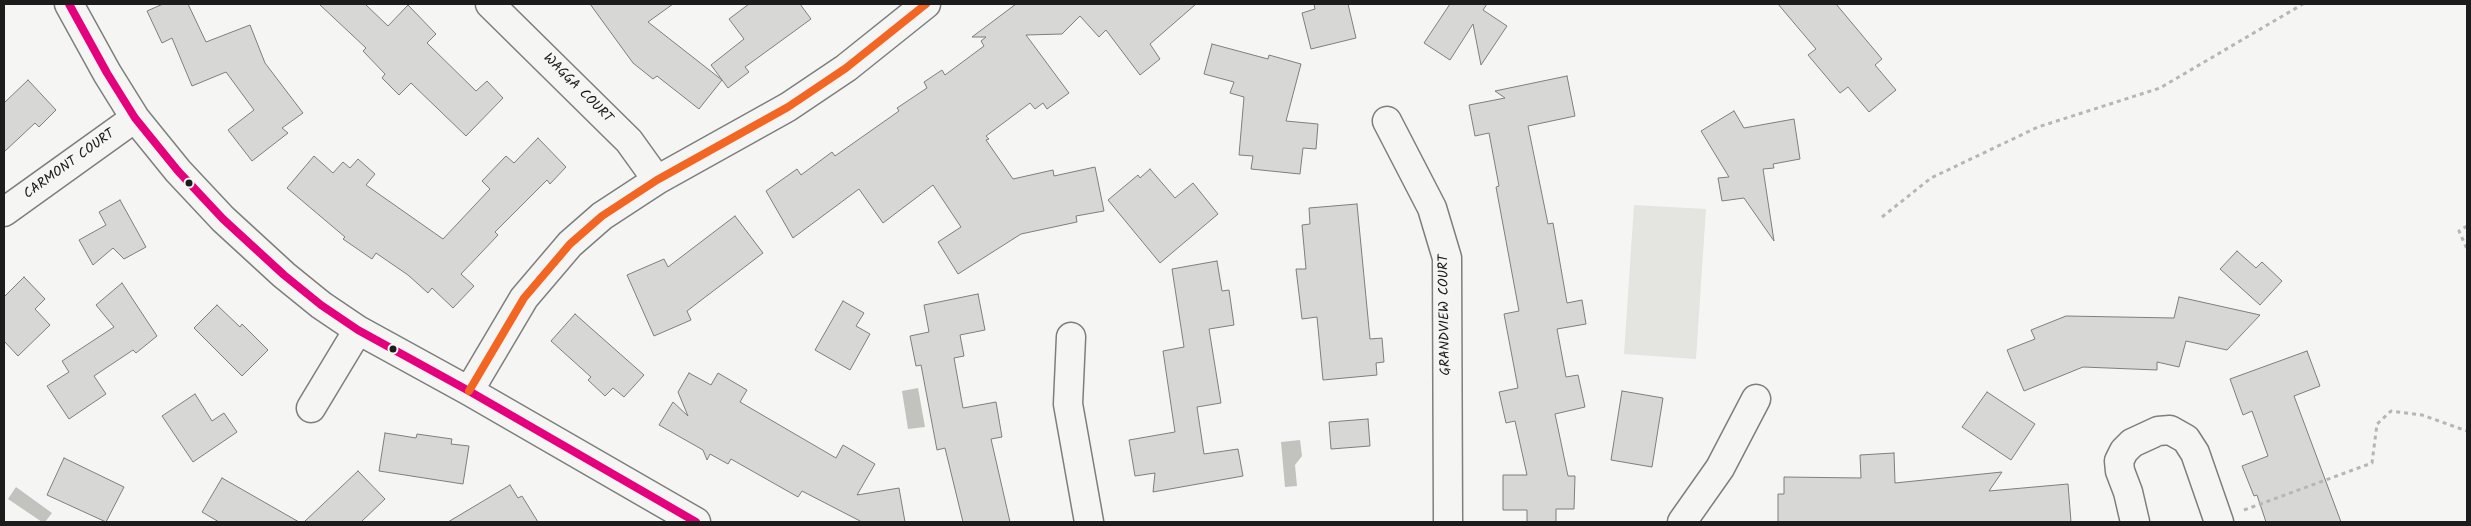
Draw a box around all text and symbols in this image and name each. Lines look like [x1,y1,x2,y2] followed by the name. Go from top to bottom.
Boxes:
[539,51,615,127] street label: WAGGA COURT
[21,126,119,204] street label: CARMONT COURT
[184,178,194,188] unlabelled marker
[1437,254,1455,376] street label: GRANDVIEW COURT
[388,344,398,354] unlabelled marker

